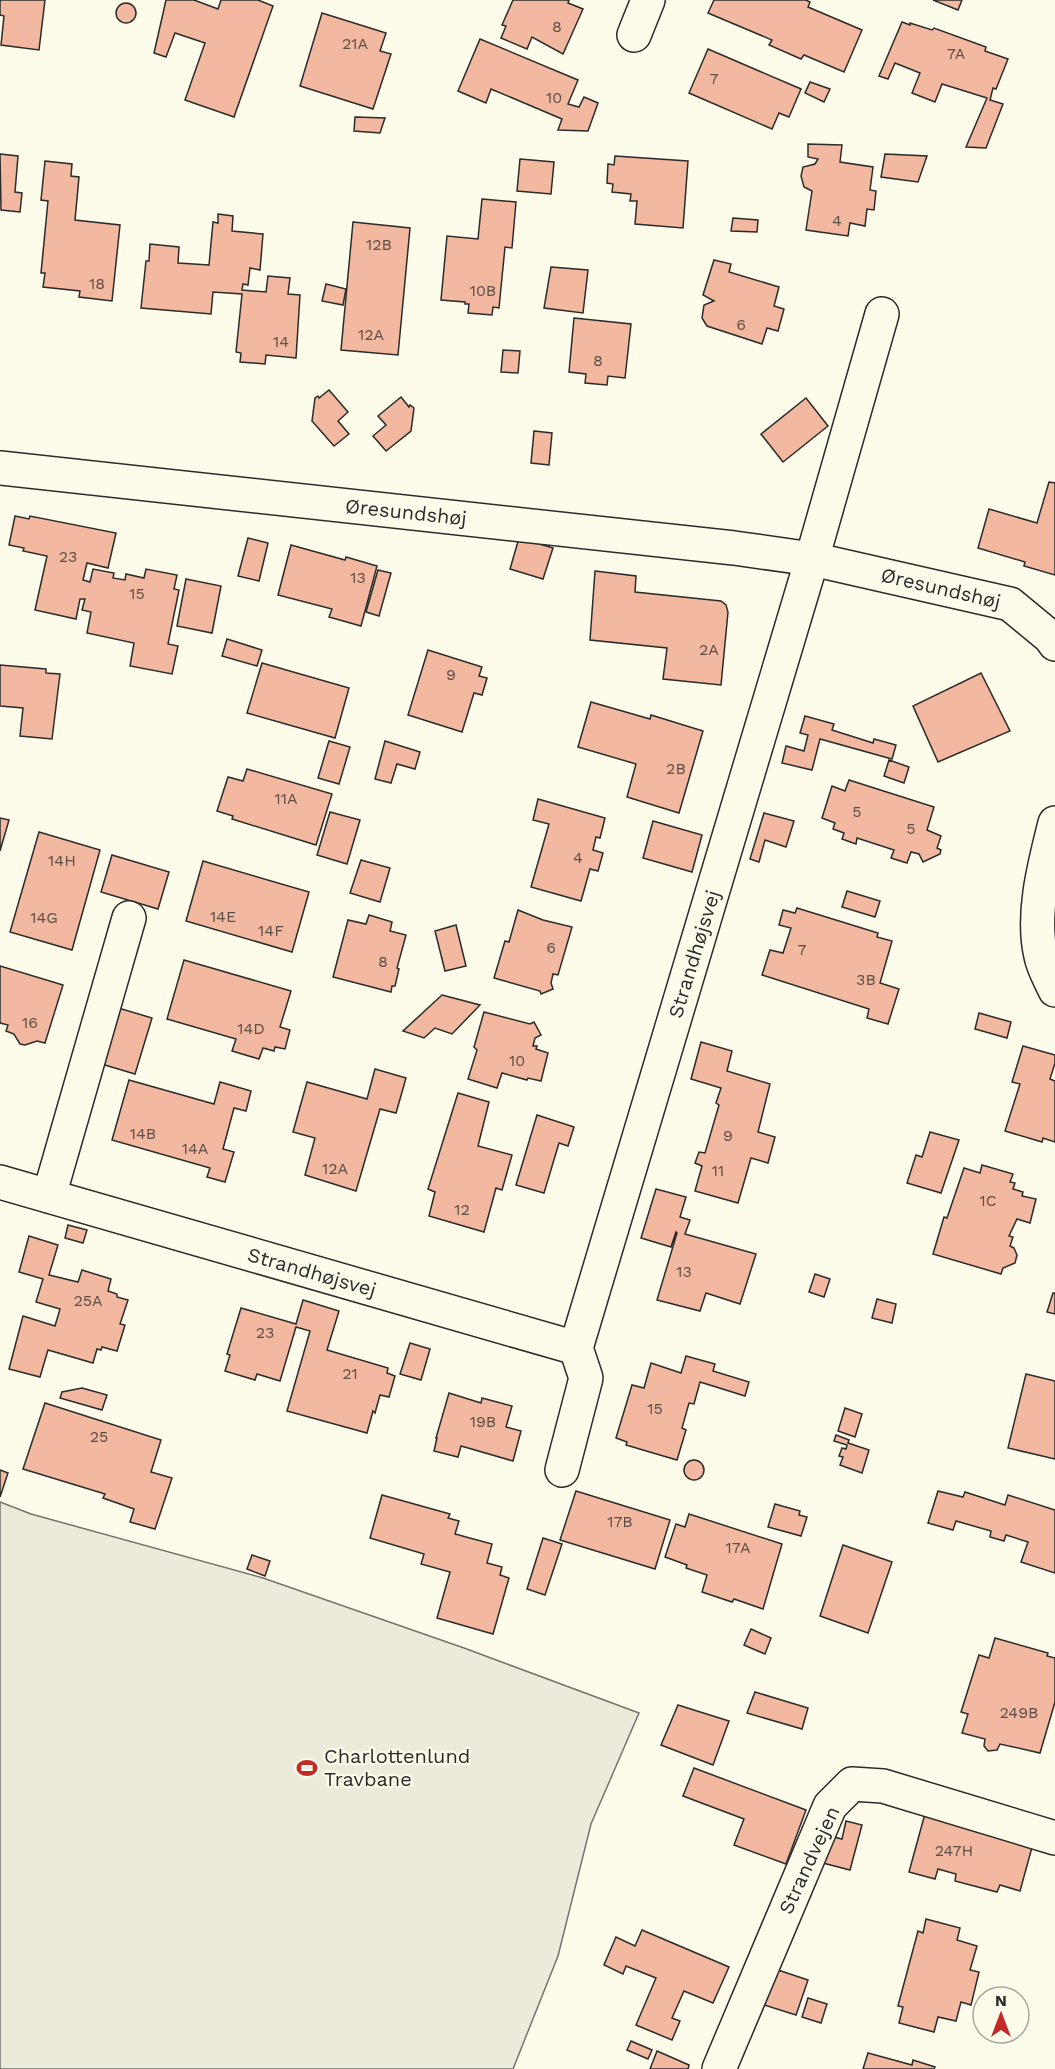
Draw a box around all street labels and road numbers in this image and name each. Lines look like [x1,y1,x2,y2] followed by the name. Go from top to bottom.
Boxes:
[344,494,468,530] street label: Øresundshøj
[879,563,1003,613] street label: Øresundshøj
[663,887,725,1021] street label: Strandhøjsvej
[245,1242,379,1302] street label: Strandhøjsvej
[774,1802,844,1918] street label: Strandvejen

